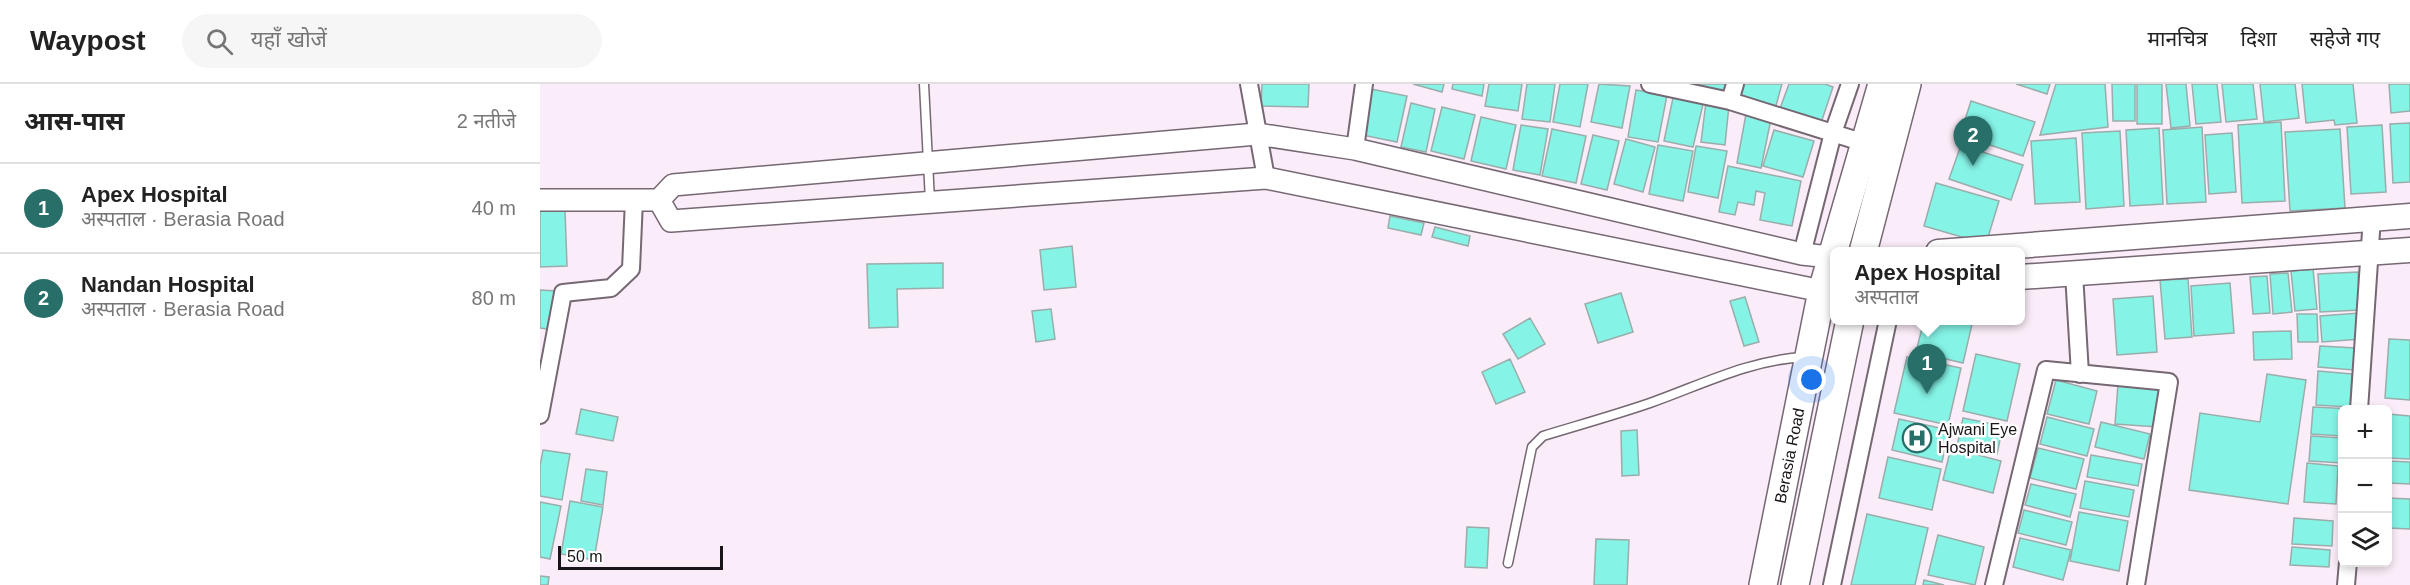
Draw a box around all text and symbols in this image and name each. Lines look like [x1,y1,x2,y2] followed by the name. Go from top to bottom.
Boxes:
[182,14,602,68] search box
[30,25,146,56] text: Waypost
[203,25,236,58] icon: search
[251,27,327,52] text: यहाँ खोजें
[2147,27,2207,50] text: मानचित्र
[2240,27,2277,50] text: दिशा
[2310,27,2380,50] text: सहेजे गए
[24,106,124,136] text: आस-पास
[457,110,516,132] text: 2 नतीजे
[1954,116,1992,166] pin: 2
[81,182,228,207] text: Apex Hospital
[38,197,49,219] text: 1
[472,197,516,219] text: 40 m
[81,208,285,230] text: अस्पताल · Berasia Road
[1830,247,2025,325] popup
[1854,260,2001,285] text: Apex Hospital
[81,272,255,297] text: Nandan Hospital
[1854,286,1919,308] text: अस्पताल
[38,287,49,309] text: 2
[472,287,516,309] text: 80 m
[81,298,285,320] text: अस्पताल · Berasia Road
[1908,344,1946,394] pin: 1
[1797,365,1826,394] your location
[2338,405,2392,567] map controls
[2338,405,2392,459] button: +
[1771,406,1807,505] street label: Berasia Road
[1938,421,2017,456] place label: Ajwani Eye Hospital
[1901,422,1933,454] hospital icon: Ajwani Eye Hospital
[2338,459,2392,513] button: −
[2338,513,2392,567] button: layers
[558,543,723,570] scale bar
[567,548,603,565] text: 50 m

